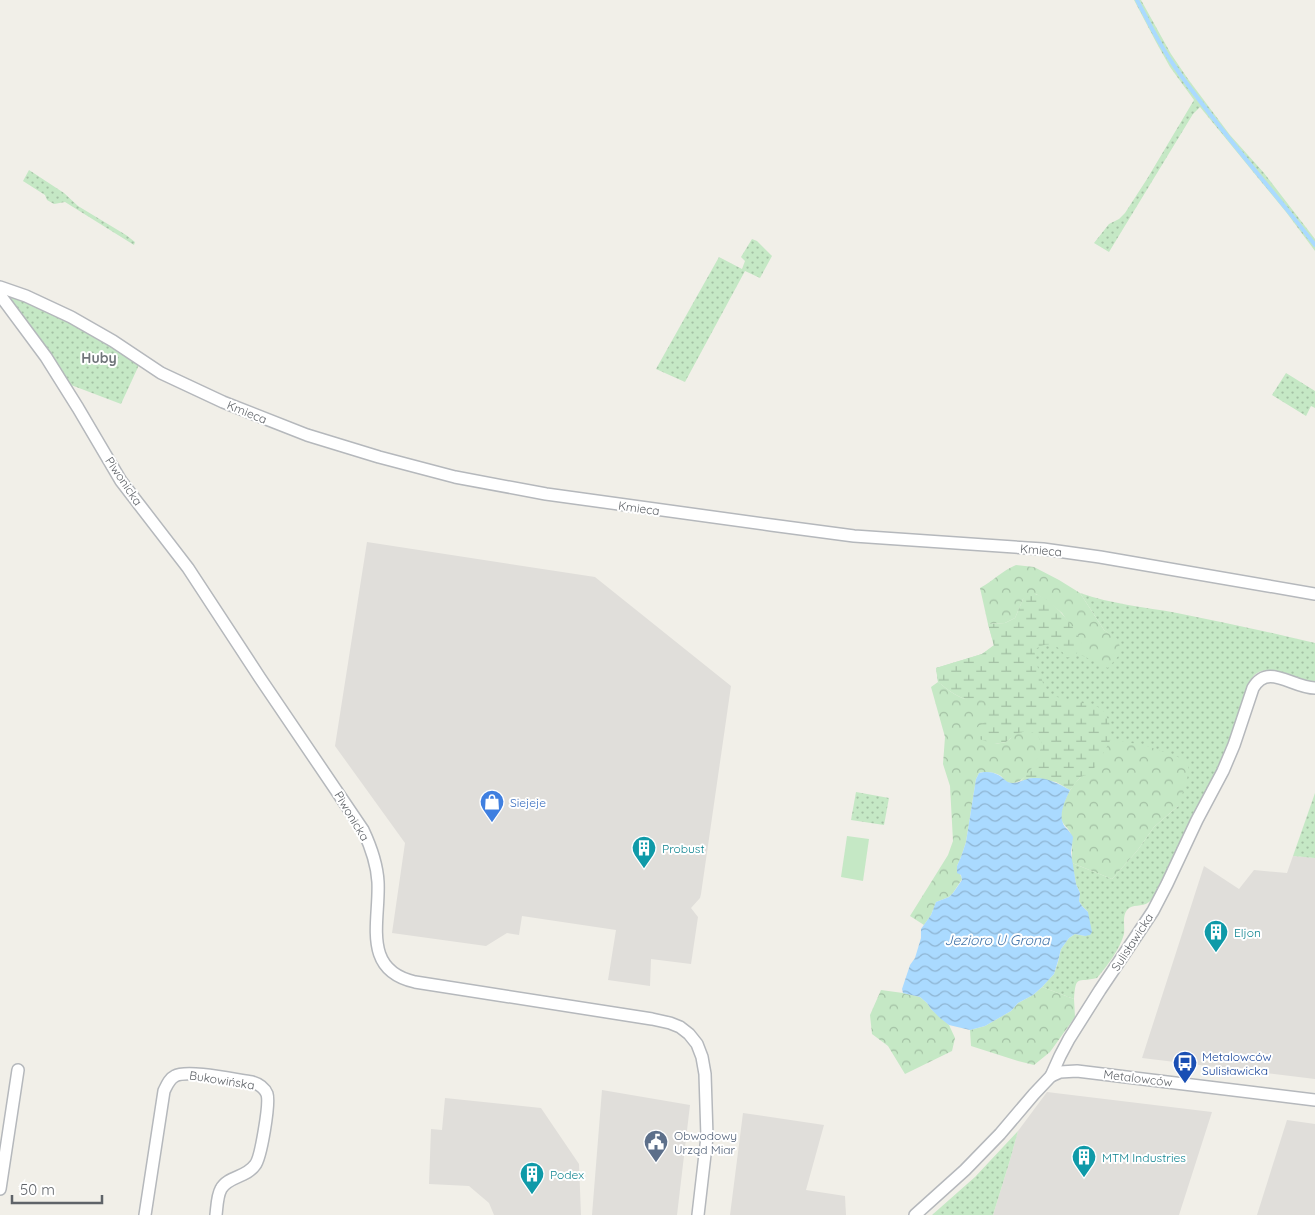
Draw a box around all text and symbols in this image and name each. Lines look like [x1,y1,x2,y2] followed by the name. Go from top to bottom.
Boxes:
[81,349,117,367] district label: Huby
[225,397,269,427] street label: Kmieca
[102,454,146,508] street label: Piwonicka
[617,498,661,518] street label: Kmieca
[1020,541,1062,559] street label: Kmieca
[331,788,373,844] street label: Piwonicka
[479,789,505,823] shop icon: Siejeje
[510,795,546,810] place label: Siejeje
[631,835,657,869] building icon: Probust
[662,841,705,856] place label: Probust
[1108,910,1156,974] street label: Sulisławicka
[1203,919,1229,953] building icon: Eljon
[1234,925,1261,940] place label: Eljon
[944,931,1051,949] water label: Jezioro U Grona
[1202,1049,1271,1078] place label: Metalowców Sulisławicka
[1172,1050,1198,1084] bus stop icon: Metalowców Sulisławicka
[1103,1066,1173,1090] street label: Metalowców
[188,1067,256,1093] street label: Bukowińska
[674,1128,737,1157] place label: Obwodowy Urząd Miar
[643,1129,669,1163] public building icon: Obwodowy Urząd Miar
[1071,1144,1097,1178] building icon: MTM Industries
[1102,1150,1186,1165] place label: MTM Industries
[519,1161,545,1195] building icon: Podex
[550,1167,584,1182] place label: Podex
[12,1172,102,1204] scale bar
[20,1180,55,1199] text: 50 m

